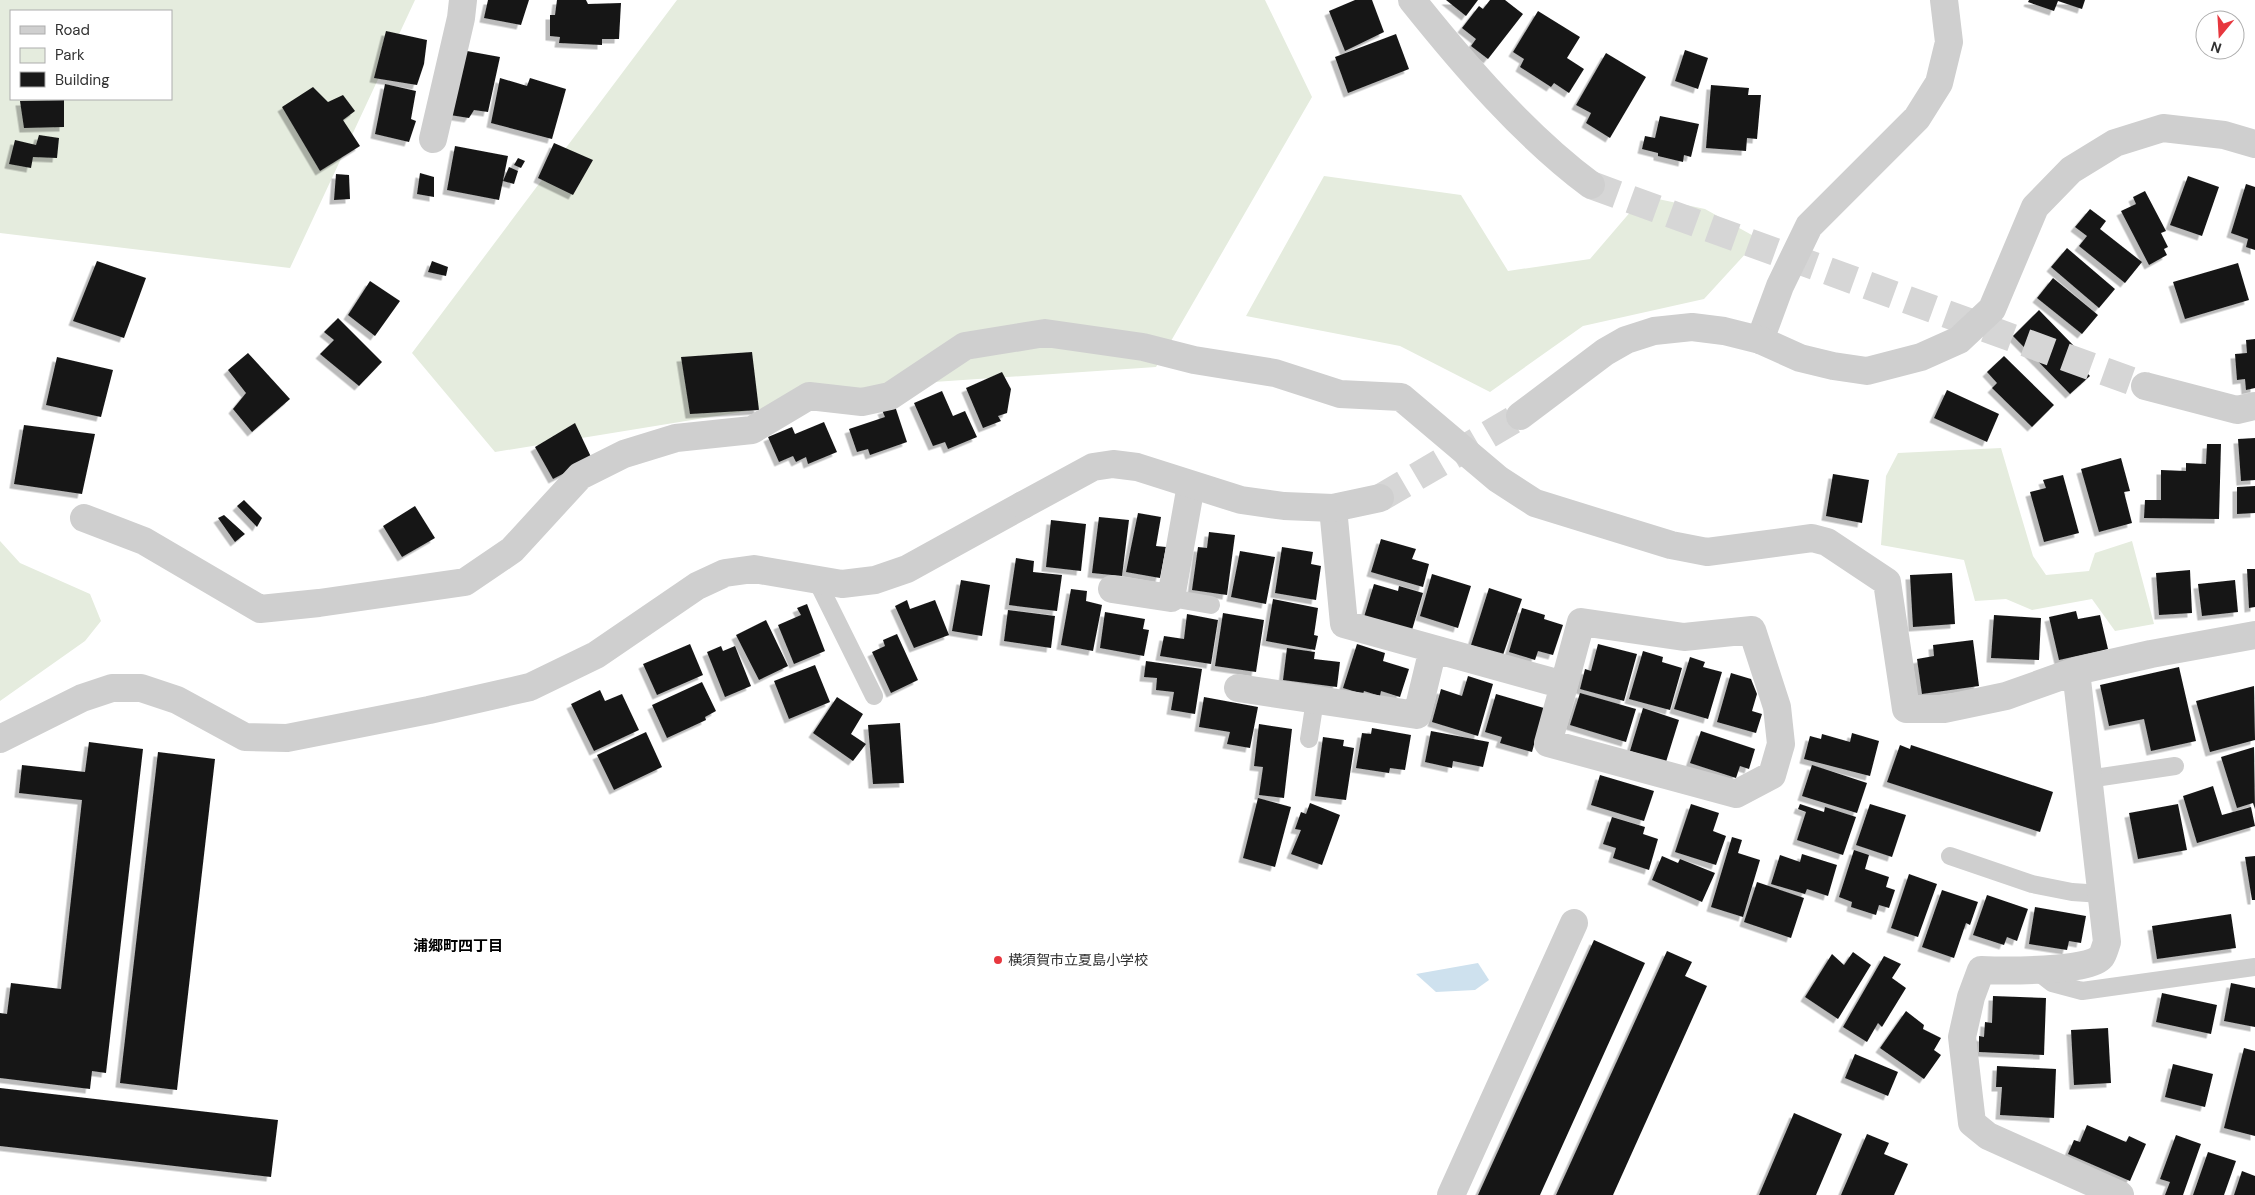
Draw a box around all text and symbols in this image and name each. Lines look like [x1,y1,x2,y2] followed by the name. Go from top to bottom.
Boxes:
[10,10,172,100] legend
[2195,10,2245,60] north arrow
[55,20,90,40] text: Road
[2208,37,2224,58] text: N
[55,45,85,65] text: Park
[55,70,110,90] text: Building
[413,936,503,956] district label: 浦郷町四丁目
[1008,951,1148,969] place label: 横須賀市立夏島小学校
[992,954,1004,966] marker: 横須賀市立夏島小学校

